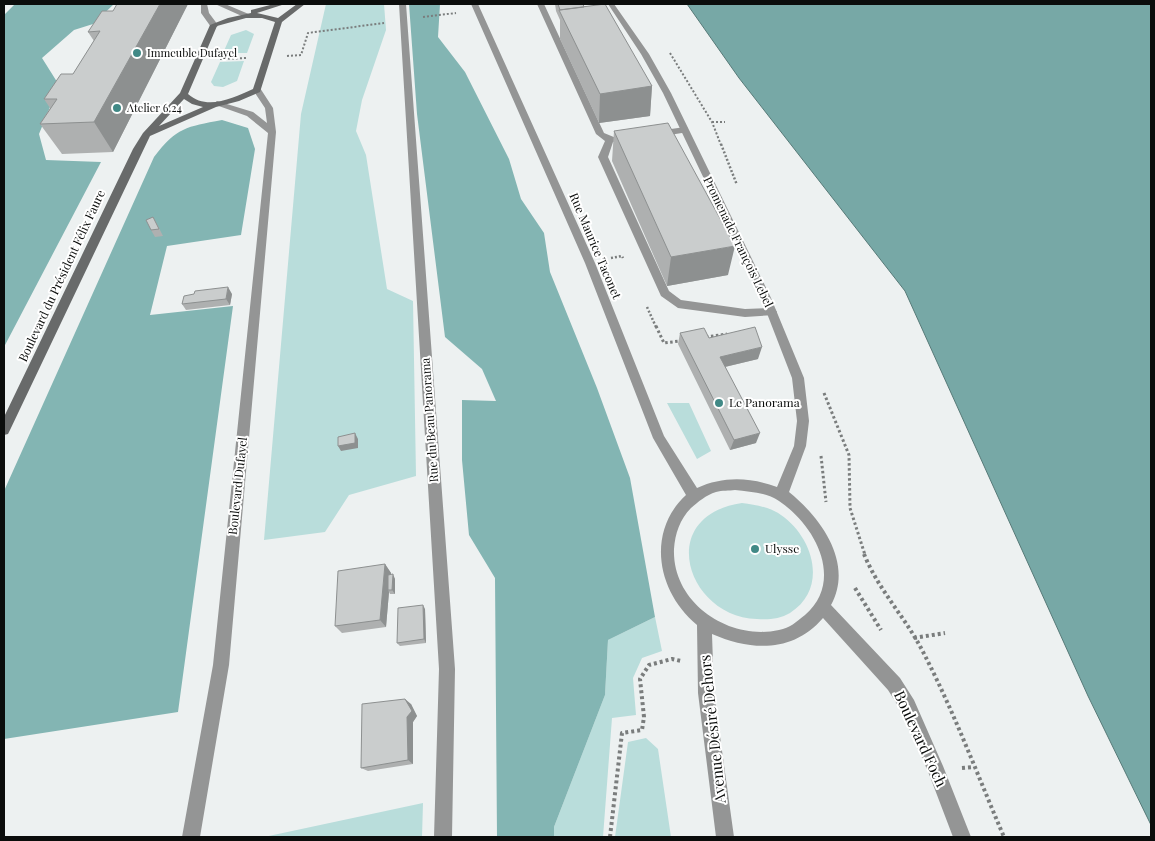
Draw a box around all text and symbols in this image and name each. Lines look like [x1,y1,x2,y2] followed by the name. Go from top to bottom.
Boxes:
[147,45,237,60] place label: Immeuble Dufayel
[131,47,143,59] marker: Immeuble Dufayel
[126,100,182,115] place label: Atelier 6.24
[111,102,123,114] marker: Atelier 6.24
[700,174,778,310] street label: Promenade François Lebel
[14,187,108,364] street label: Boulevard du Président Félix Faure
[566,190,626,302] street label: Rue Maurice Taconet
[417,357,441,483] street label: Rue du Beau Panorama
[729,394,800,410] place label: Le Panorama
[713,397,725,409] marker: Le Panorama
[224,436,250,536] street label: Boulevard Dufayel
[765,540,799,556] place label: Ulysse
[749,543,761,555] marker: Ulysse
[694,654,730,805] street label: Avenue Désiré Dehors
[890,687,952,790] street label: Boulevard Foch

